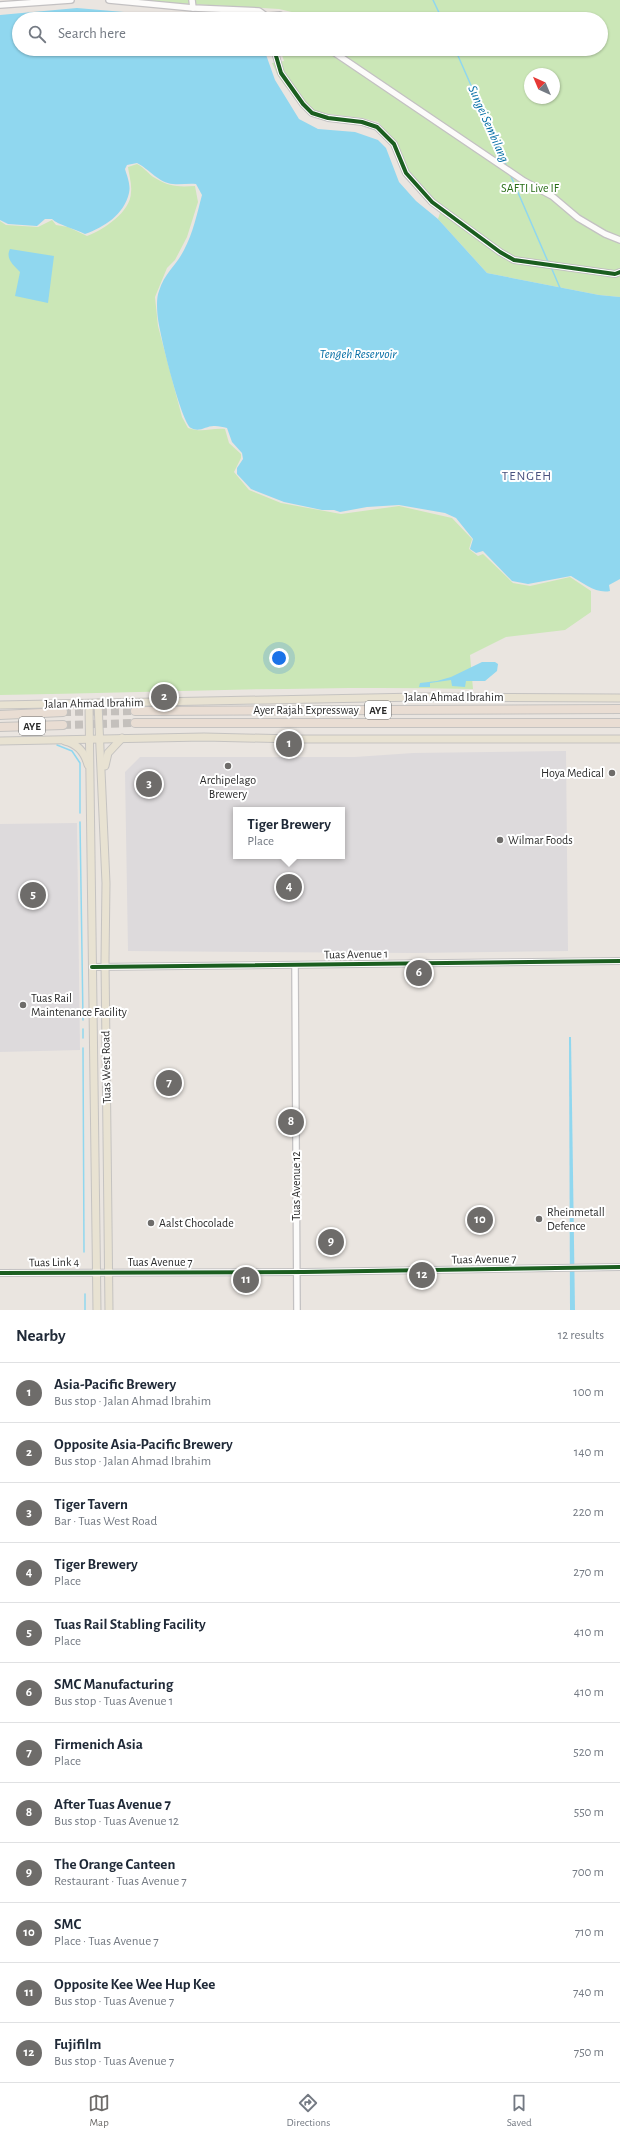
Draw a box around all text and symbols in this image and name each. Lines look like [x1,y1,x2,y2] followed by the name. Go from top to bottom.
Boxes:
[12,12,608,56] search box
[26,23,48,45] icon: search
[58,26,126,41] text: Search here
[524,68,560,104] north arrow
[465,84,511,165] water label: Sungei Sembilang
[501,182,560,194] park label: SAFTI Live IF
[319,348,397,361] water label: Tengeh Reservoir
[502,470,552,483] district label: TENGEH
[269,648,289,668] your location
[151,682,177,712] pin: 2
[404,691,504,703] street label: Jalan Ahmad Ibrahim
[44,696,144,710] street label: Jalan Ahmad Ibrahim
[365,701,391,719] road number: AYE
[253,704,359,717] street label: Ayer Rajah Expressway
[19,717,45,735] road number: AYE
[276,729,302,759] pin: 1
[223,761,233,771] marker: Archipelago Brewery
[541,767,604,780] place label: Hoya Medical
[607,768,617,778] marker: Hoya Medical
[136,769,162,799] pin: 3
[200,774,256,801] place label: Archipelago Brewery
[233,807,345,859] popup
[247,817,331,832] text: Tiger Brewery
[508,834,573,846] place label: Wilmar Foods
[247,835,274,848] text: Place
[495,835,505,845] marker: Wilmar Foods
[276,872,302,902] pin: 4
[20,880,46,910] pin: 5
[324,947,388,961] street label: Tuas Avenue 1
[406,958,432,988] pin: 6
[31,992,127,1019] place label: Tuas Rail Maintenance Facility
[18,1000,28,1010] marker: Tuas Rail Maintenance Facility
[99,1030,113,1104] street label: Tuas West Road
[156,1068,182,1098] pin: 7
[278,1107,304,1137] pin: 8
[290,1151,302,1221] street label: Tuas Avenue 12
[467,1205,493,1235] pin: 10
[547,1206,605,1232] place label: Rheinmetall Defence
[534,1214,544,1224] marker: Rheinmetall Defence
[159,1217,234,1229] place label: Aalst Chocolade
[146,1218,156,1228] marker: Aalst Chocolade
[318,1227,344,1257] pin: 9
[451,1252,517,1266] street label: Tuas Avenue 7
[29,1256,80,1268] street label: Tuas Link 4
[127,1256,193,1268] street label: Tuas Avenue 7
[409,1260,435,1290] pin: 12
[233,1265,259,1295] pin: 11
[16,1327,66,1344] text: Nearby
[558,1329,604,1342] text: 12 results
[54,1377,176,1392] text: Asia-Pacific Brewery
[27,1386,31,1399] text: 1
[573,1386,604,1399] text: 100 m
[54,1395,211,1408] text: Bus stop · Jalan Ahmad Ibrahim
[54,1437,233,1452] text: Opposite Asia-Pacific Brewery
[26,1446,32,1459] text: 2
[574,1446,604,1459] text: 140 m
[54,1455,211,1468] text: Bus stop · Jalan Ahmad Ibrahim
[54,1497,128,1512] text: Tiger Tavern
[26,1506,32,1519] text: 3
[573,1506,604,1519] text: 220 m
[54,1515,157,1528] text: Bar · Tuas West Road
[54,1557,138,1572] text: Tiger Brewery
[26,1566,32,1579] text: 4
[573,1566,604,1579] text: 270 m
[54,1575,81,1588] text: Place
[54,1617,206,1632] text: Tuas Rail Stabling Facility
[26,1626,32,1639] text: 5
[574,1626,604,1639] text: 410 m
[54,1635,81,1648] text: Place
[54,1677,173,1692] text: SMC Manufacturing
[26,1686,32,1699] text: 6
[574,1686,604,1699] text: 410 m
[54,1695,173,1708] text: Bus stop · Tuas Avenue 1
[54,1737,143,1752] text: Firmenich Asia
[26,1746,32,1759] text: 7
[573,1746,604,1759] text: 520 m
[54,1755,81,1768] text: Place
[54,1797,171,1812] text: After Tuas Avenue 7
[26,1806,32,1819] text: 8
[574,1806,604,1819] text: 550 m
[54,1815,179,1828] text: Bus stop · Tuas Avenue 12
[54,1857,175,1872] text: The Orange Canteen
[26,1866,32,1879] text: 9
[572,1866,604,1879] text: 700 m
[54,1875,187,1888] text: Restaurant · Tuas Avenue 7
[54,1917,81,1932] text: SMC
[23,1926,35,1939] text: 10
[575,1926,604,1939] text: 710 m
[54,1935,159,1948] text: Place · Tuas Avenue 7
[54,1977,215,1992] text: Opposite Kee Wee Hup Kee
[24,1986,34,1999] text: 11
[573,1986,604,1999] text: 740 m
[54,1995,174,2008] text: Bus stop · Tuas Avenue 7
[54,2037,101,2052] text: Fujifilm
[24,2046,34,2059] text: 12
[574,2046,604,2059] text: 750 m
[54,2055,174,2068] text: Bus stop · Tuas Avenue 7
[88,2092,110,2129] tab: Map
[286,2092,330,2129] tab: Directions
[507,2092,532,2129] tab: Saved

